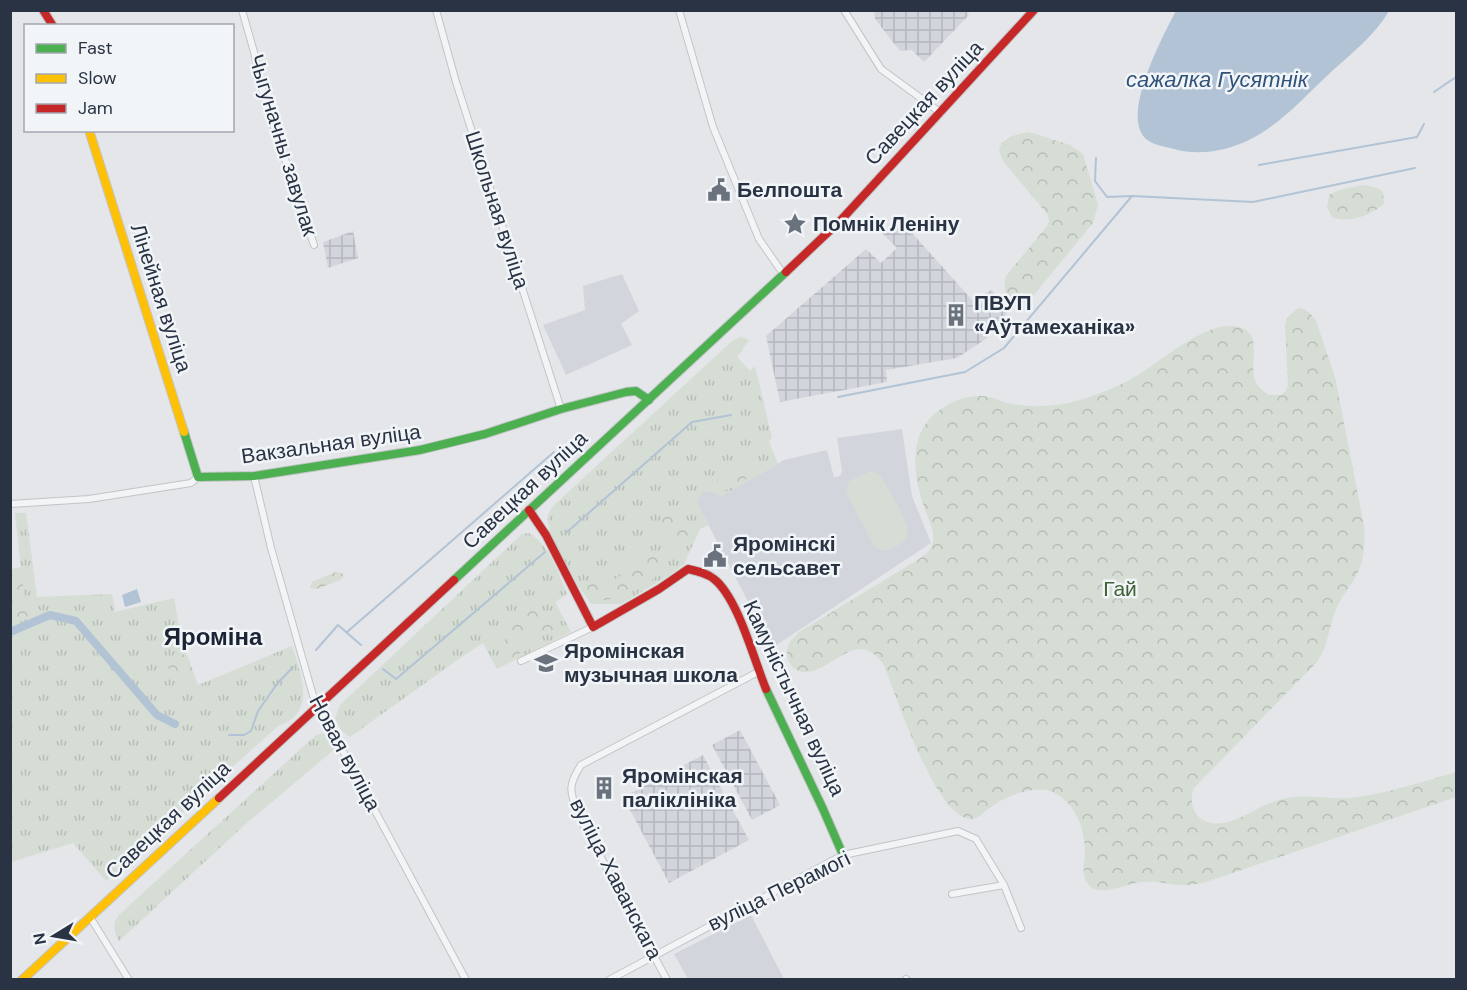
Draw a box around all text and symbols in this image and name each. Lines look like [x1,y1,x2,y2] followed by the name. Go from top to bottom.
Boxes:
[24,24,234,132] legend
[859,34,989,172] street label: Савецкая вуліца
[78,36,113,60] text: Fast
[242,51,324,240] street label: Чыгуначны завулак
[1126,65,1310,94] water label: сажалка Гусятнік
[78,66,117,90] text: Slow
[78,96,113,120] text: Jam
[458,127,536,293] street label: Школьная вуліца
[737,176,842,204] place label: Белпошта
[706,177,732,203] public building icon: Белпошта
[813,210,960,238] place label: Помнік Леніну
[782,211,808,237] place icon: Помнік Леніну
[124,220,198,376] street label: Лінейная вуліца
[974,289,1135,341] place label: ПВУП «Аўтамеханіка»
[943,302,969,328] building icon: ПВУП «Аўтамеханіка»
[239,417,423,470] street label: Вакзальная вуліца
[456,425,594,555] street label: Савецкая вуліца
[733,530,841,582] place label: Яромінскі сельсавет
[702,543,728,569] public building icon: Яромінскі сельсавет
[1103,575,1137,603] park label: Гай
[736,596,852,801] street label: Камуністычная вуліца
[164,621,263,652] district label: Яроміна
[564,637,738,689] place label: Яромінская музычная школа
[533,650,559,676] school or university icon: Яромінская музычная школа
[303,690,388,816] street label: Новая вуліца
[99,755,237,885] street label: Савецкая вуліца
[622,762,743,814] place label: Яромінская паліклініка
[591,775,617,801] building icon: Яромінская паліклініка
[563,794,669,965] street label: вуліца Хаванскага
[703,844,855,938] street label: вуліца Перамогі
[24,906,84,966] north arrow
[28,931,51,946] text: N

